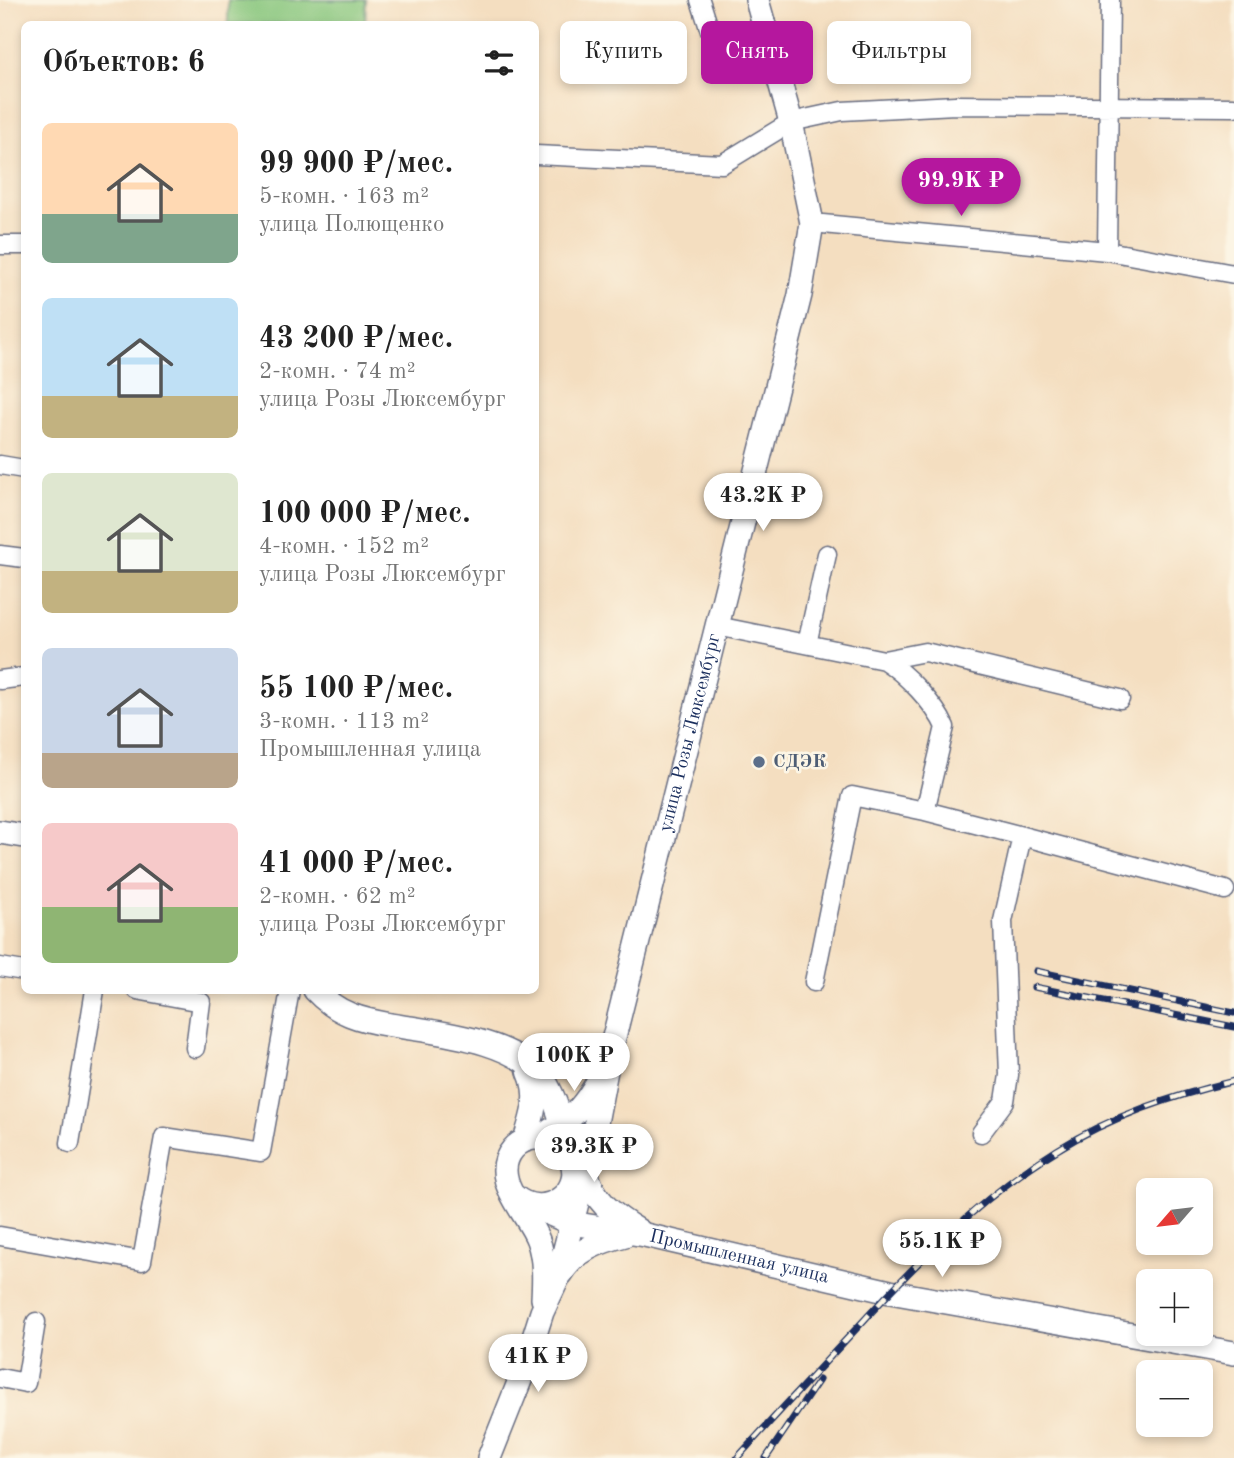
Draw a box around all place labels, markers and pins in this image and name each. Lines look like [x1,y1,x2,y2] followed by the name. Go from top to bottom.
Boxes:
[896,158,1026,218] pin: 99.9K ₽
[698,474,828,533] pin: 43.2K ₽
[773,753,826,772] place label: СДЭК
[751,754,767,770] marker: СДЭК
[517,1034,631,1093] pin: 100K ₽
[529,1124,659,1184] pin: 39.3K ₽
[877,1220,1007,1279] pin: 55.1K ₽
[489,1334,587,1394] pin: 41K ₽

